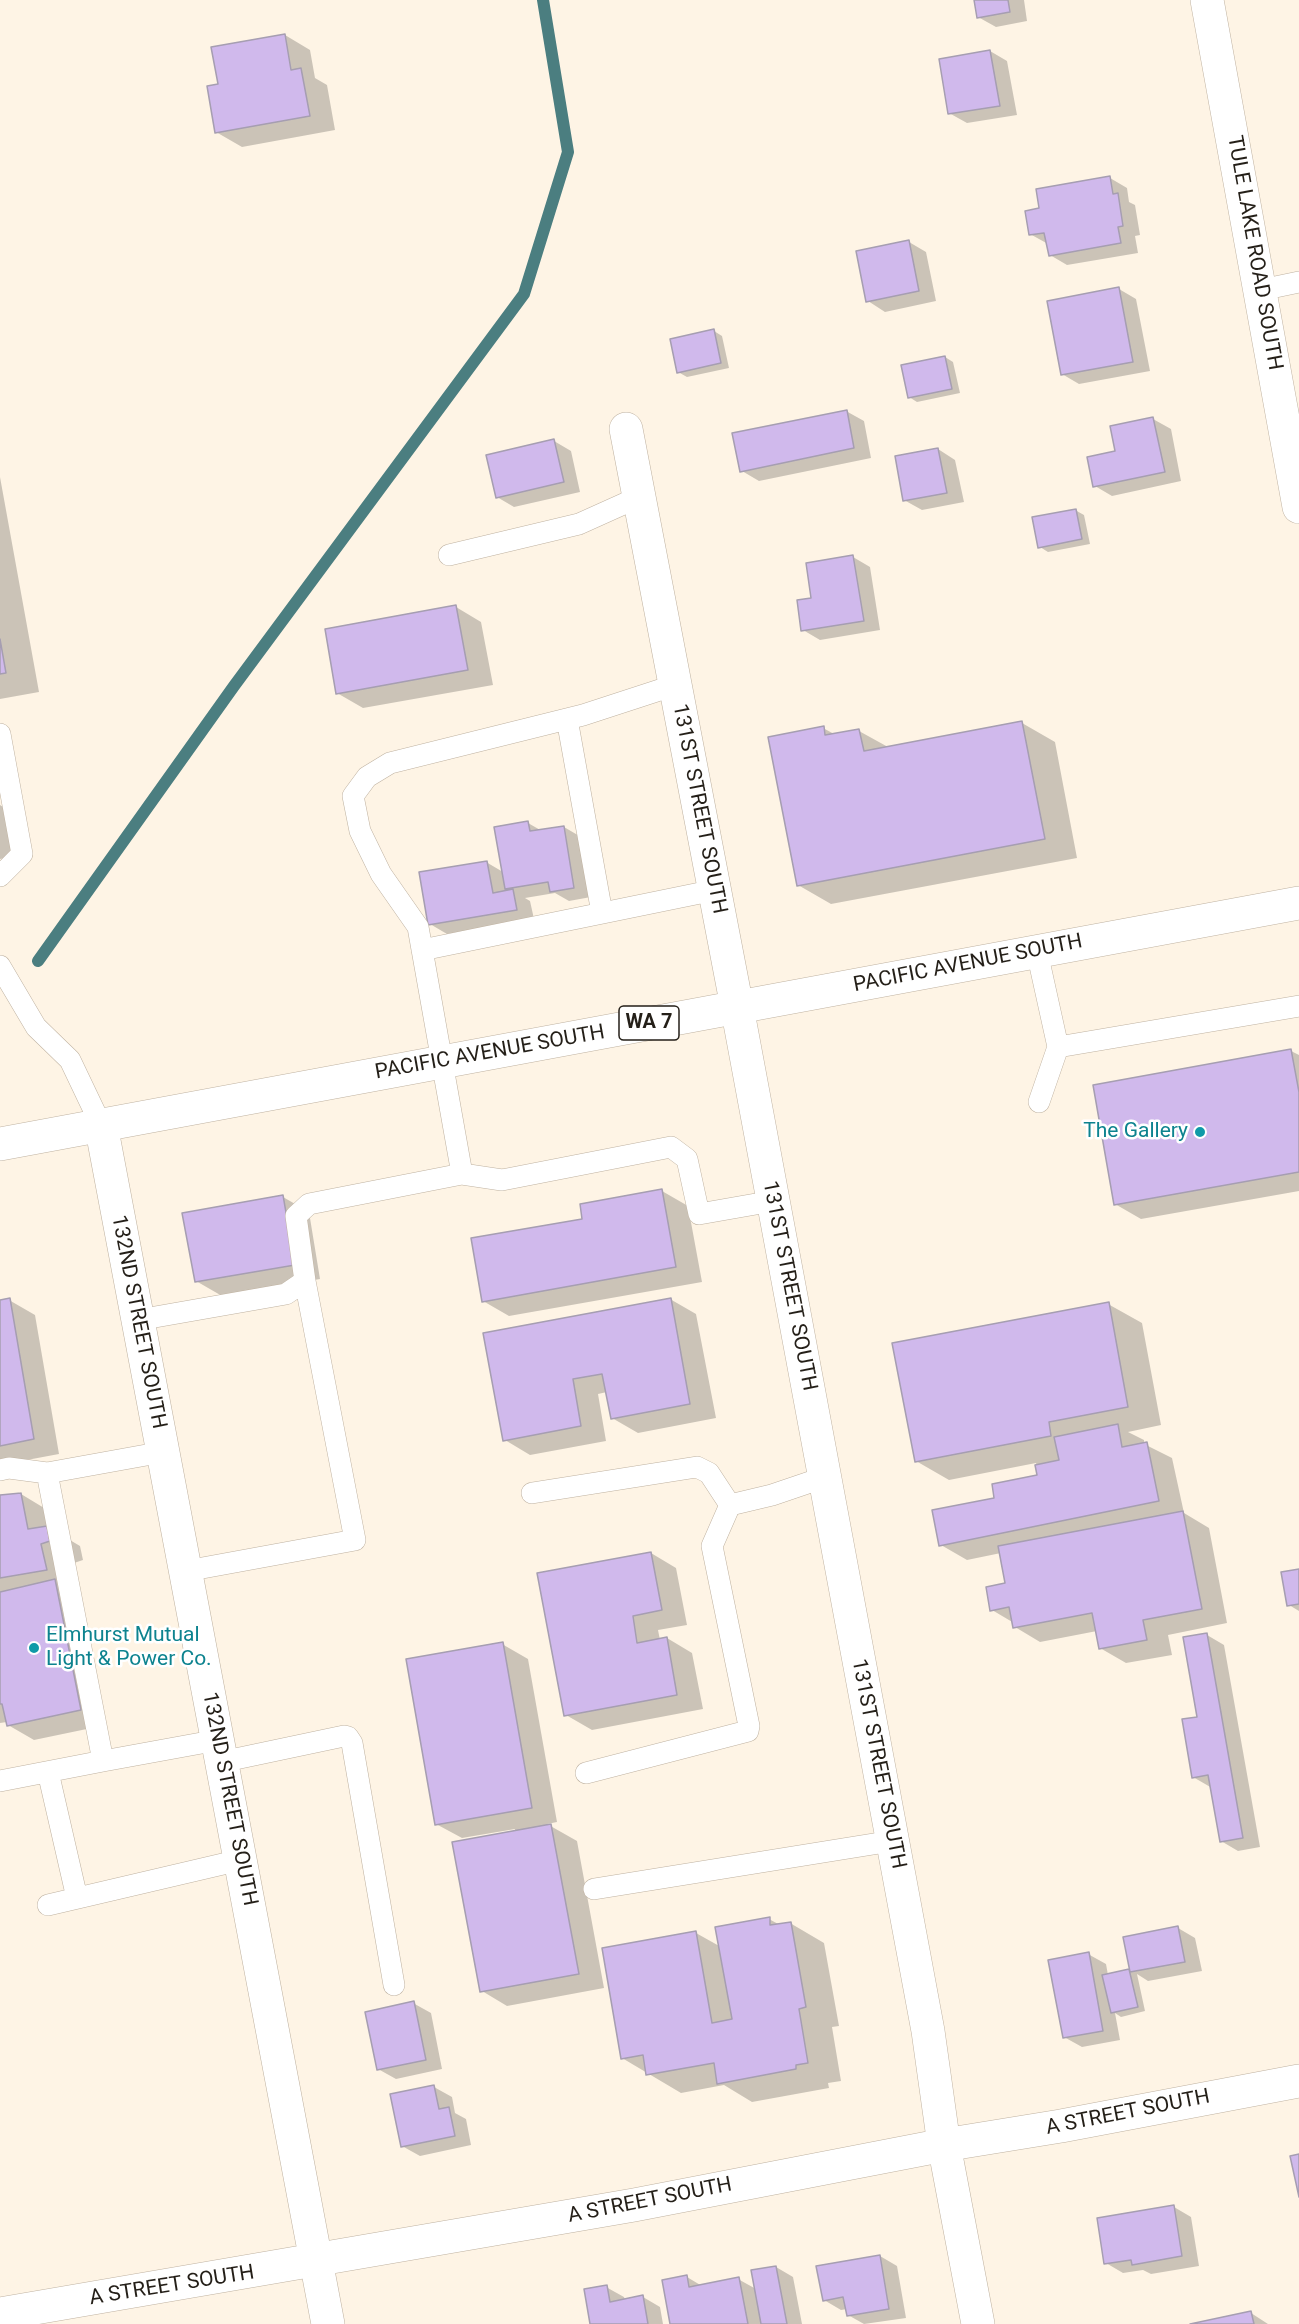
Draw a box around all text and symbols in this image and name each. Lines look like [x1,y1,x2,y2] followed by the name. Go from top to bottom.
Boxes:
[1221,134,1287,372] street label: TULE LAKE ROAD SOUTH
[666,702,732,916] street label: 131ST STREET SOUTH
[851,929,1085,999] street label: PACIFIC AVENUE SOUTH
[619,1006,679,1040] road number: WA 7
[373,1020,607,1086] street label: PACIFIC AVENUE SOUTH
[1083,1119,1188,1145] place label: The Gallery
[1193,1125,1207,1139] marker: The Gallery
[756,1179,822,1393] street label: 131ST STREET SOUTH
[105,1213,171,1431] street label: 132ND STREET SOUTH
[46,1623,212,1673] place label: Elmhurst Mutual Light & Power Co.
[27,1641,41,1655] marker: Elmhurst Mutual Light & Power Co.
[845,1657,911,1871] street label: 131ST STREET SOUTH
[196,1690,262,1908] street label: 132ND STREET SOUTH
[1044,2085,1212,2141] street label: A STREET SOUTH
[566,2173,734,2229] street label: A STREET SOUTH
[88,2261,256,2311] street label: A STREET SOUTH

